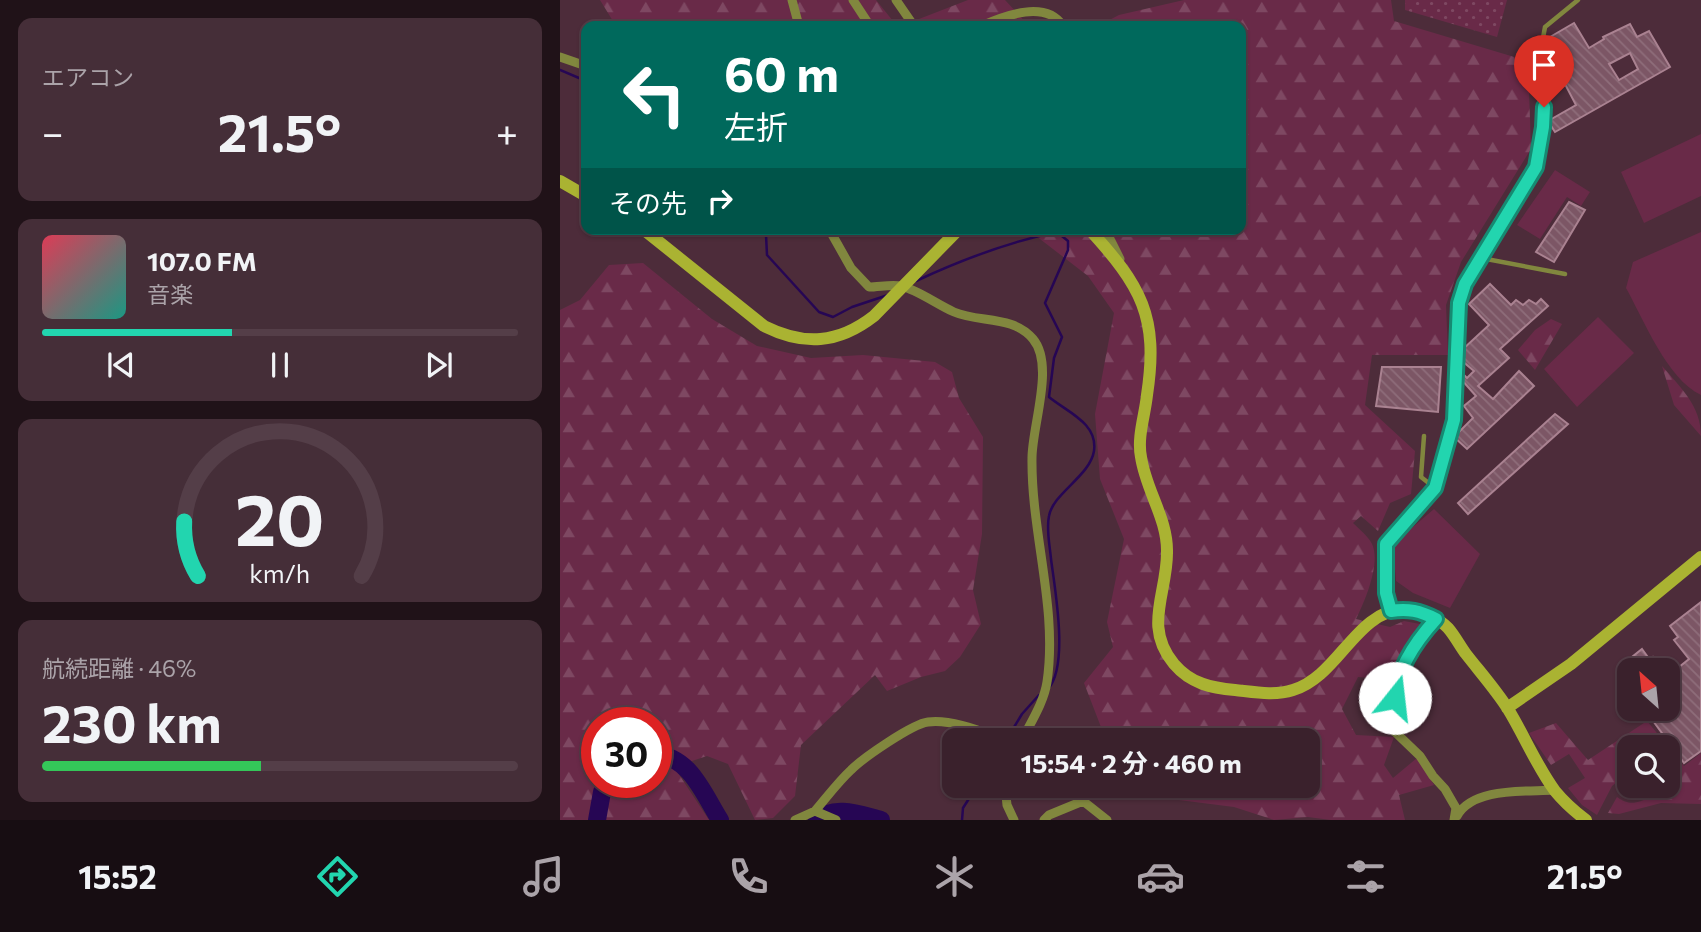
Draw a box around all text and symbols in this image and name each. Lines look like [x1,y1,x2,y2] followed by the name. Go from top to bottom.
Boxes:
[1514,35,1574,107] pin
[724,42,839,102] text: 60 m
[1525,46,1563,84] icon: arrive
[609,49,700,140] icon: left
[42,63,134,91] text: エアコン
[218,99,341,163] text: 21.5°
[724,106,788,146] text: 左折
[42,108,64,155] text: −
[496,108,518,155] text: +
[701,182,739,220] icon: right
[609,187,687,218] text: その先
[147,245,257,276] text: 107.0 FM
[147,280,193,308] text: 音楽
[102,346,140,384] icon: previous
[261,346,299,384] icon: pause
[420,346,458,384] icon: next
[235,473,325,562] text: 20
[250,558,310,588] text: km/h
[42,654,196,682] text: 航続距離 · 46%
[1617,658,1680,721] north arrow
[1617,658,1680,798] map controls
[1358,661,1432,735] position arrow
[42,690,222,754] text: 230 km
[581,707,672,798] speed limit sign: 30
[1617,735,1680,798] button: search
[1020,747,1242,778] text: 15:54 · 2 分 · 460 m
[313,852,362,901] icon: directions
[519,852,568,901] icon: music
[724,852,773,901] icon: phone
[930,852,979,901] icon: climate
[1136,852,1185,901] icon: car
[1341,852,1390,901] icon: filters
[78,856,157,896] text: 15:52
[1547,856,1623,896] text: 21.5°

